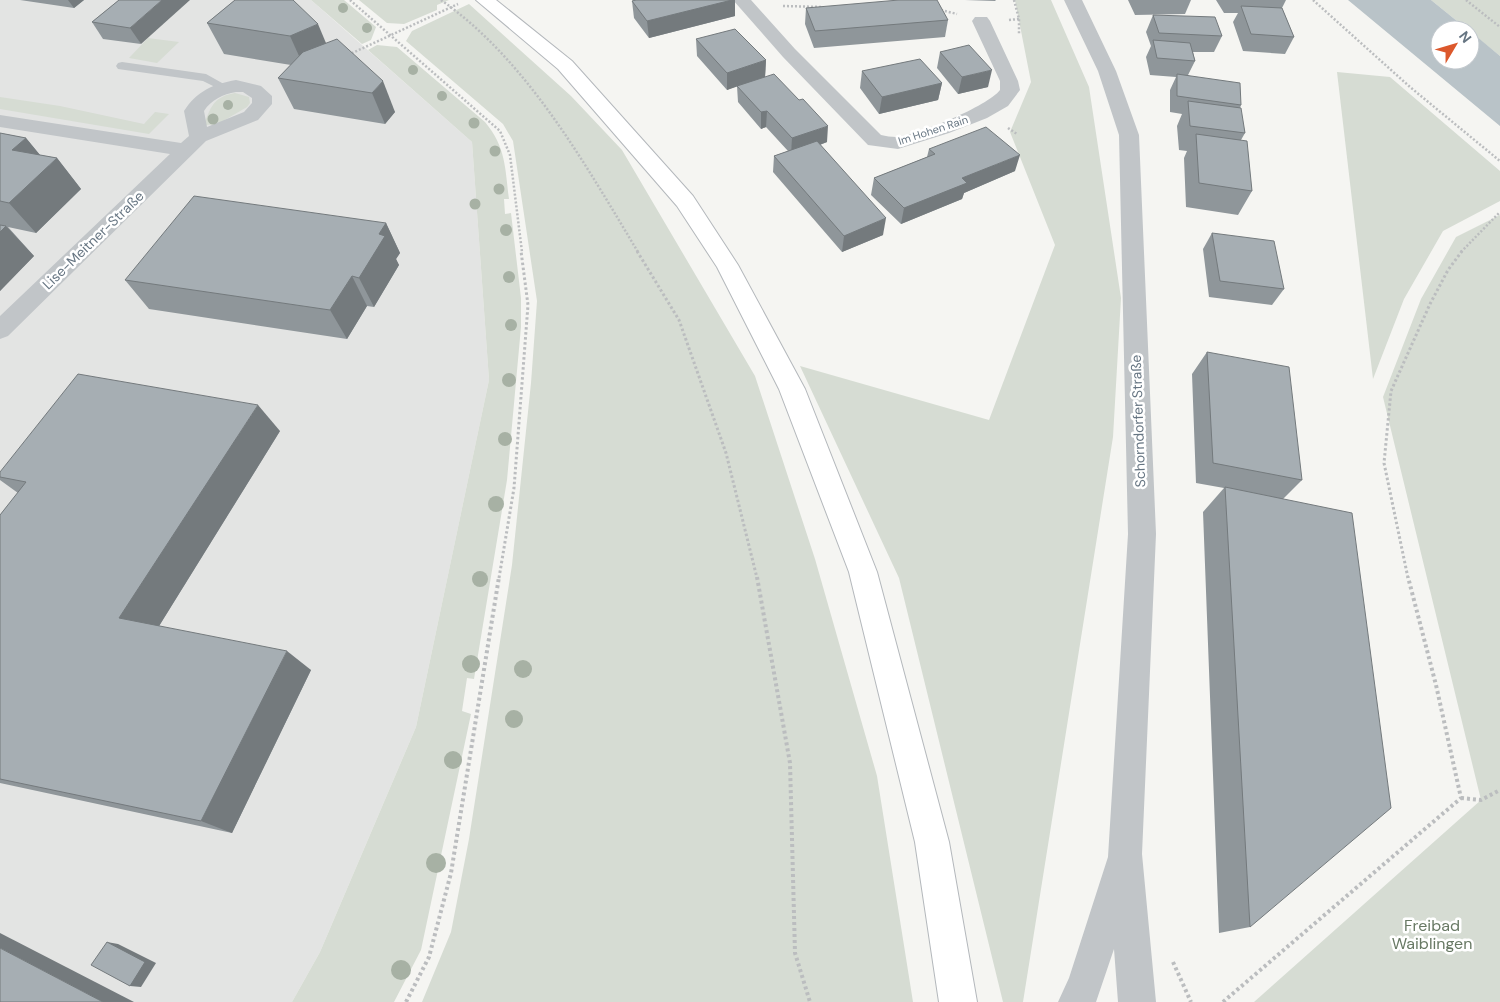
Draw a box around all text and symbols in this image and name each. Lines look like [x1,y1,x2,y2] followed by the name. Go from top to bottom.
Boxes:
[1430,20,1480,70] north arrow
[1455,27,1475,47] text: N
[896,112,970,148] street label: Im Hohen Rain
[39,187,147,293] street label: Lise-Meitner-Straße
[1127,354,1149,488] street label: Schorndorfer Straße
[1392,915,1472,954] park label: Freibad Waiblingen

